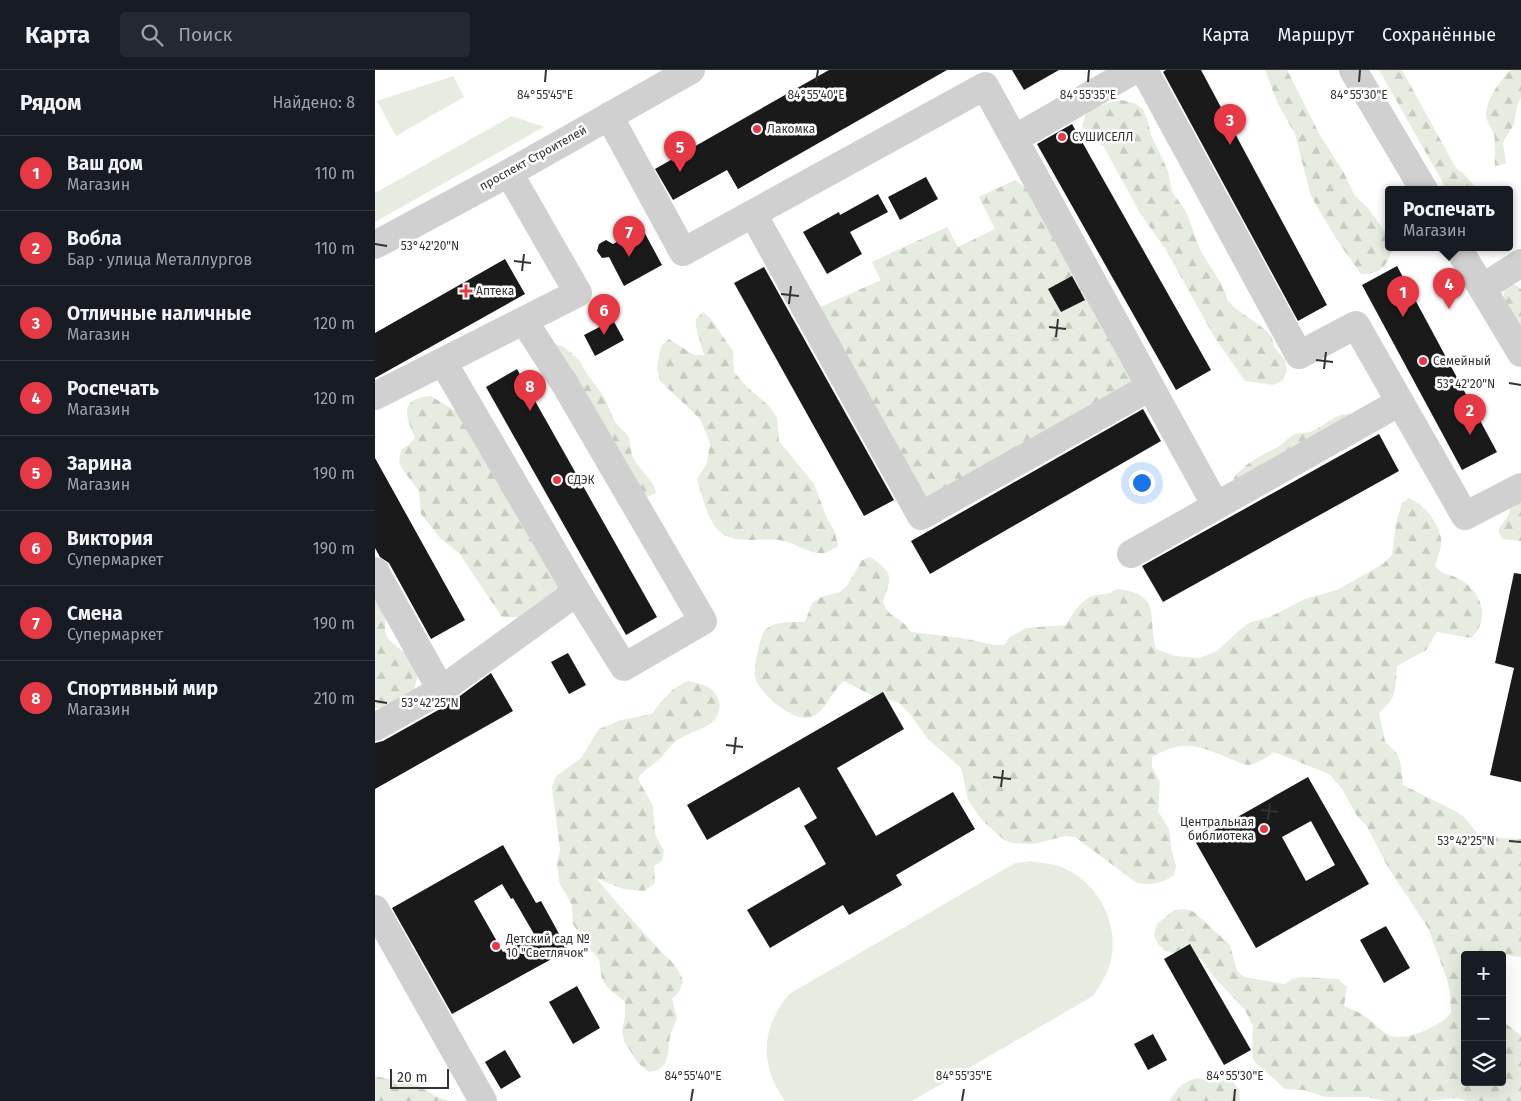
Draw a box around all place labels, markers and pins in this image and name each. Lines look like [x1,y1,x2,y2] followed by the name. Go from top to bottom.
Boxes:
[1214,104,1246,145] pin: 3
[767,122,815,136] place label: Лакомка
[751,123,763,135] marker: Лакомка
[1072,130,1133,144] place label: СУШИСЕЛЛ
[664,131,696,172] pin: 5
[1056,131,1068,143] marker: СУШИСЕЛЛ
[613,216,645,257] pin: 7
[1433,268,1465,309] pin: 4
[1387,276,1419,317] pin: 1
[476,284,514,298] place label: Аптека
[460,285,472,297] marker: Аптека
[588,294,620,335] pin: 6
[1433,354,1491,368] place label: Семейный
[1417,355,1429,367] marker: Семейный
[514,370,546,411] pin: 8
[1454,394,1486,435] pin: 2
[567,473,595,487] place label: СДЭК
[551,474,563,486] marker: СДЭК
[1180,815,1254,843] place label: Центральная библиотека
[1258,823,1270,835] marker: Центральная библиотека
[505,932,590,960] place label: Детский сад № 10 "Светлячок"
[490,940,502,952] marker: Детский сад № 10 "Светлячок"

